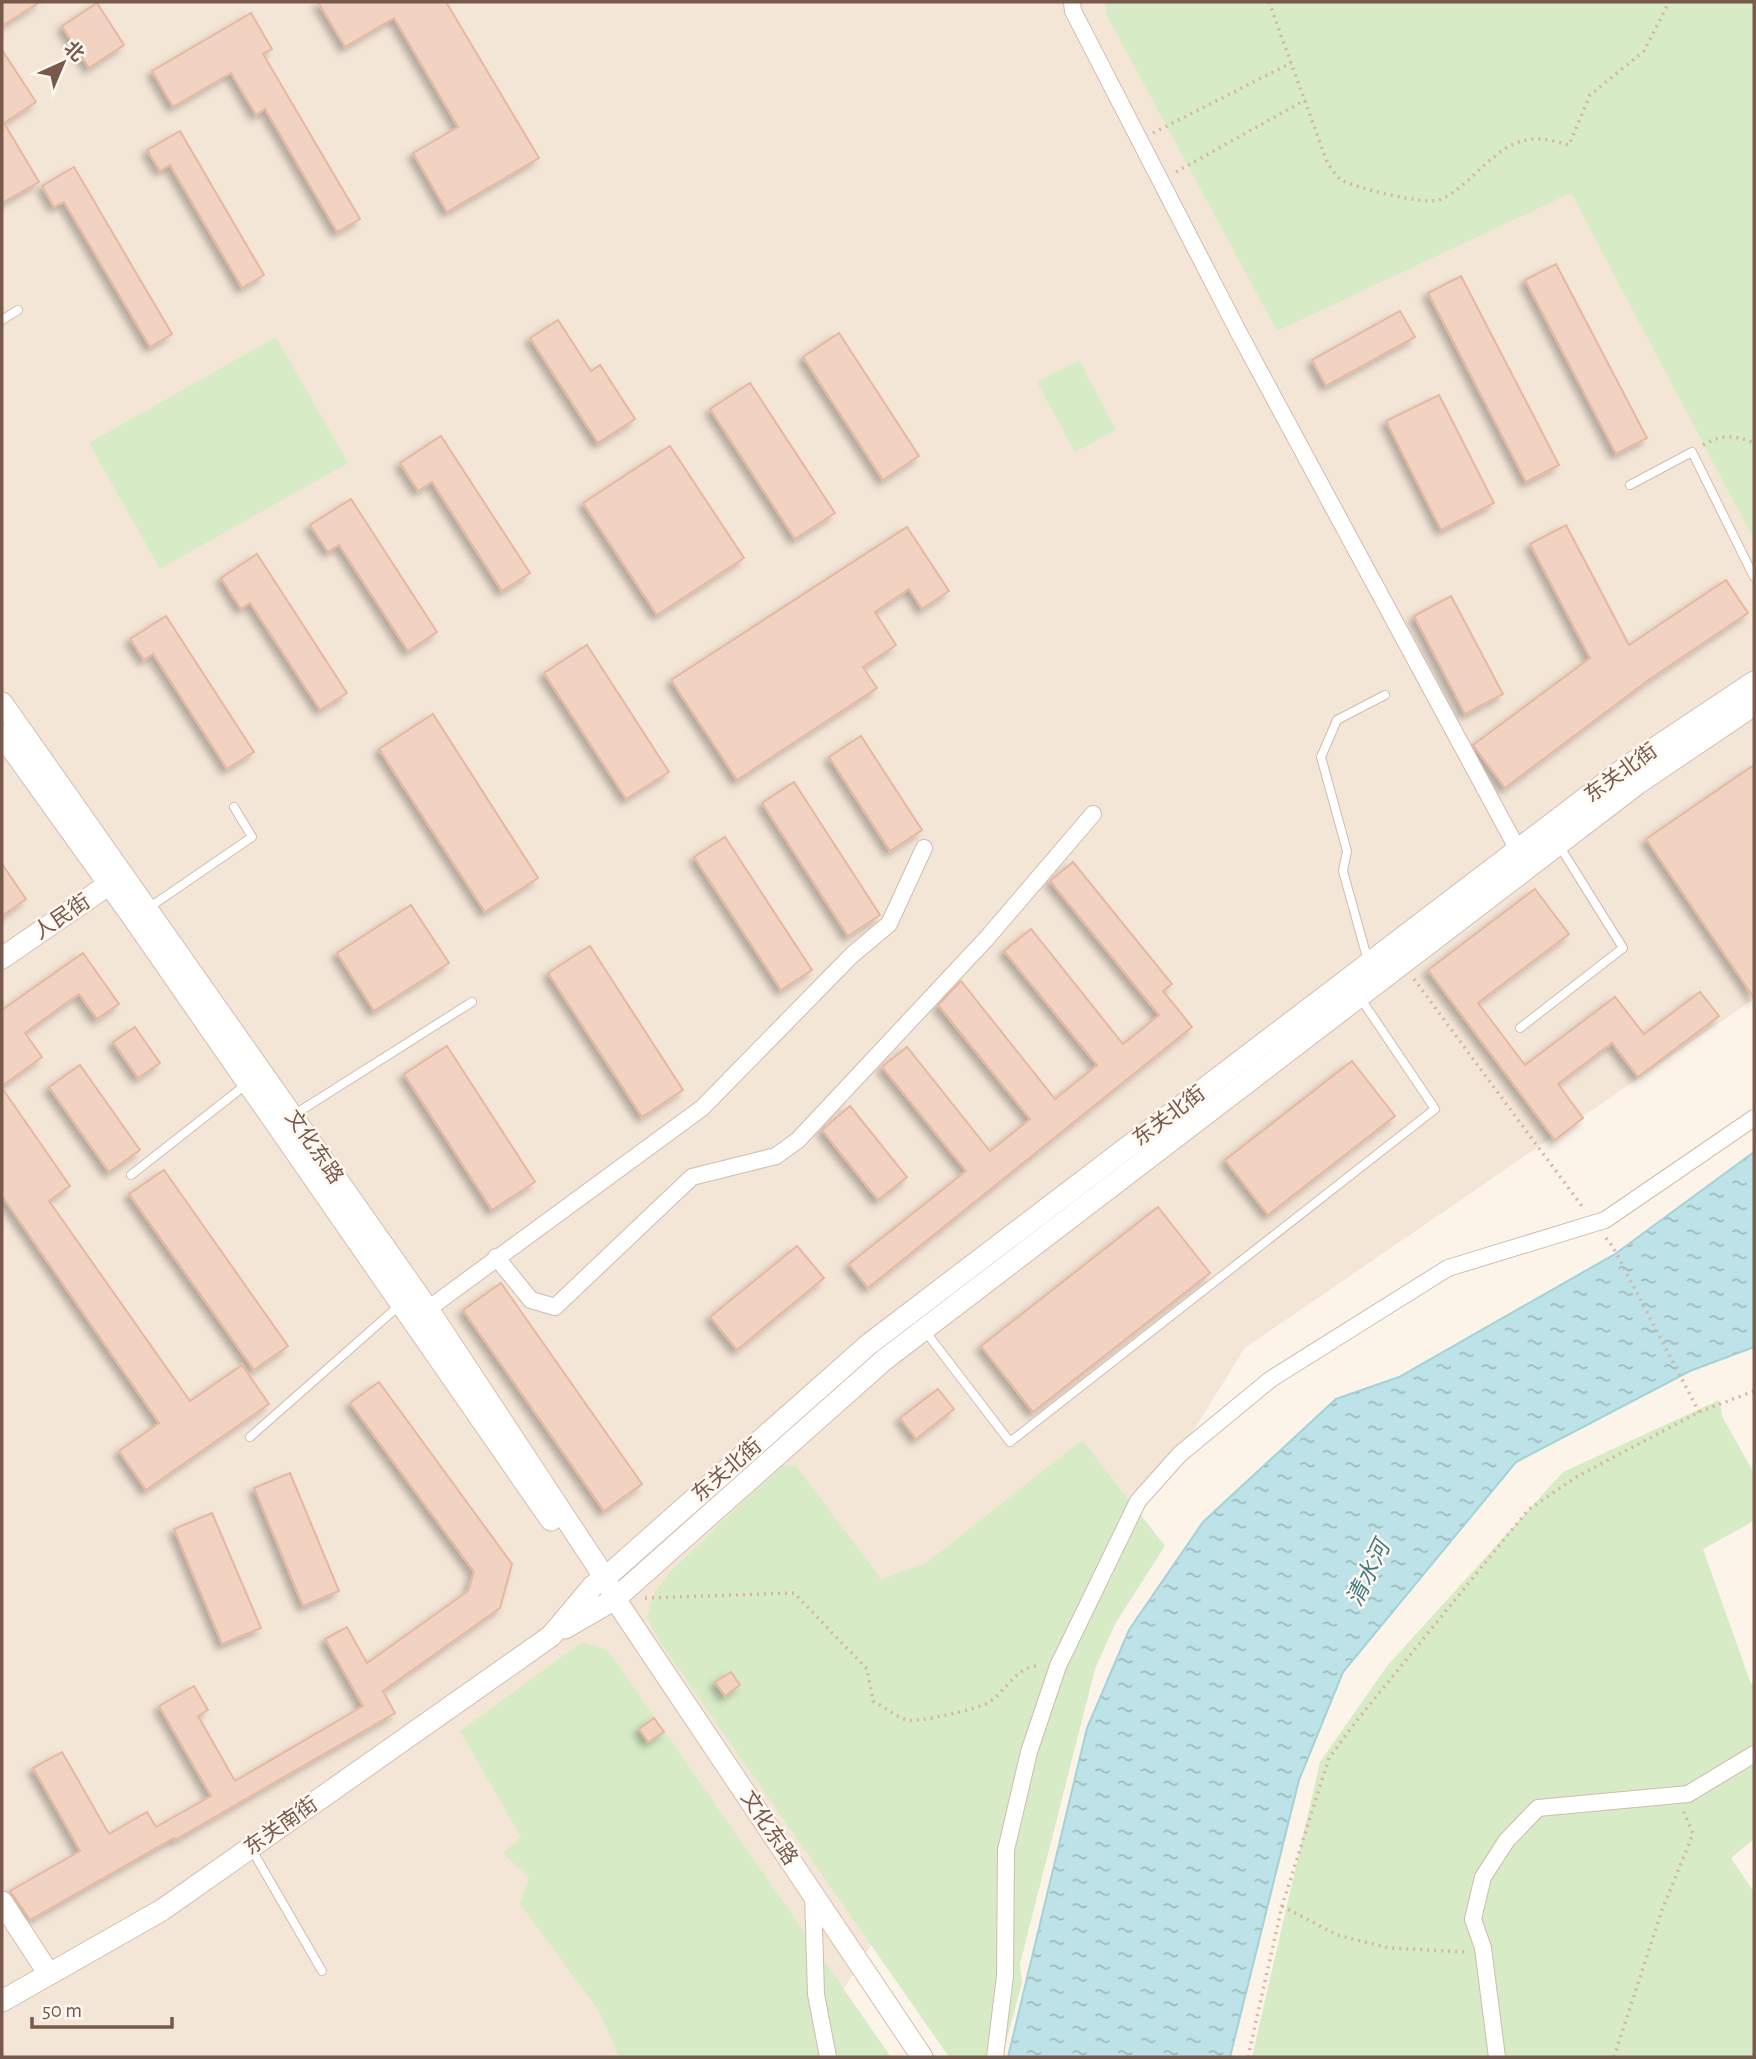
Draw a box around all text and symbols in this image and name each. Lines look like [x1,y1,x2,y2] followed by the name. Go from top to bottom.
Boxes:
[28,28,98,98] north arrow
[60,38,88,65] text: 北
[1580,739,1661,806] street label: 东关北街
[29,890,94,943] street label: 人民街
[1129,1082,1209,1150] street label: 东关北街
[281,1106,348,1187] street label: 文化东路
[688,1434,766,1505] street label: 东关北街
[1342,1533,1396,1610] water label: 清水河
[737,1787,802,1869] street label: 文化东路
[240,1792,321,1859] street label: 东关南街
[32,1986,172,2030] scale bar
[42,2000,82,2021] text: 50 m

